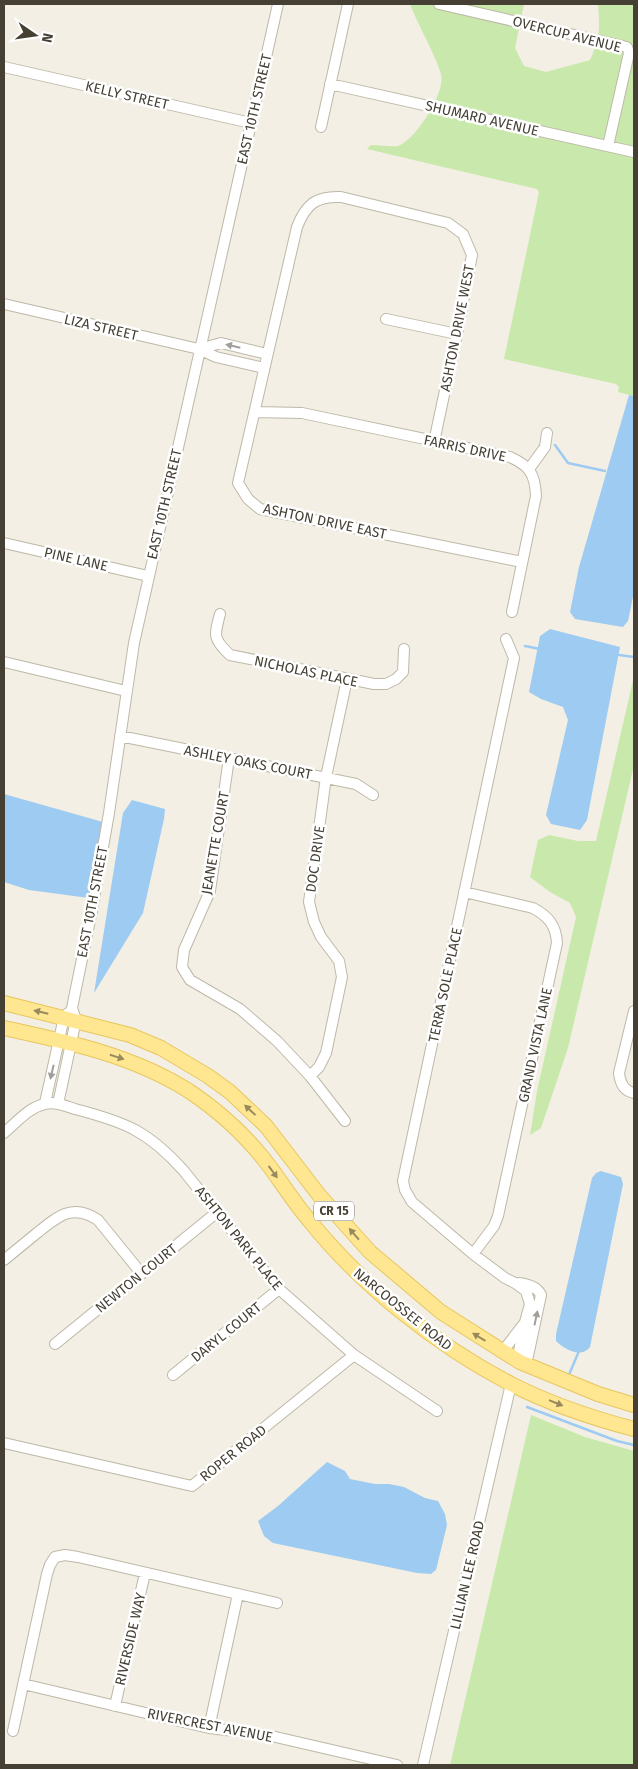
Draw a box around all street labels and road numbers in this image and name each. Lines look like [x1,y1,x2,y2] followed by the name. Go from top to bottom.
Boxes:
[511,13,623,56] street label: OVERCUP AVENUE
[234,51,276,166] street label: EAST 10TH STREET
[84,78,171,114] street label: KELLY STREET
[423,97,540,140] street label: SHUMARD AVENUE
[437,262,478,393] street label: ASHTON DRIVE WEST
[62,311,140,344] street label: LIZA STREET
[422,431,508,465] street label: FARRIS DRIVE
[144,446,186,561] street label: EAST 10TH STREET
[262,500,389,543] street label: ASHTON DRIVE EAST
[42,544,110,575] street label: PINE LANE
[253,652,359,691] street label: NICHOLAS PLACE
[183,742,314,783] street label: ASHLEY OAKS COURT
[198,789,233,896] street label: JEANETTE COURT
[302,825,329,894] street label: DOC DRIVE
[73,844,112,959] street label: EAST 10TH STREET
[425,926,466,1044] street label: TERRA SOLE PLACE
[515,986,556,1104] street label: GRAND VISTA LANE
[191,1183,286,1294] street label: ASHTON PARK PLACE
[314,1202,354,1220] road number: CR 15
[92,1240,181,1317] street label: NEWTON COURT
[350,1265,455,1354] street label: NARCOOSSEE ROAD
[188,1298,265,1366] street label: DARYL COURT
[197,1421,270,1485] street label: ROPER ROAD
[447,1519,488,1631] street label: LILLIAN LEE ROAD
[112,1591,150,1687] street label: RIVERSIDE WAY
[146,1705,274,1746] street label: RIVERCREST AVENUE

